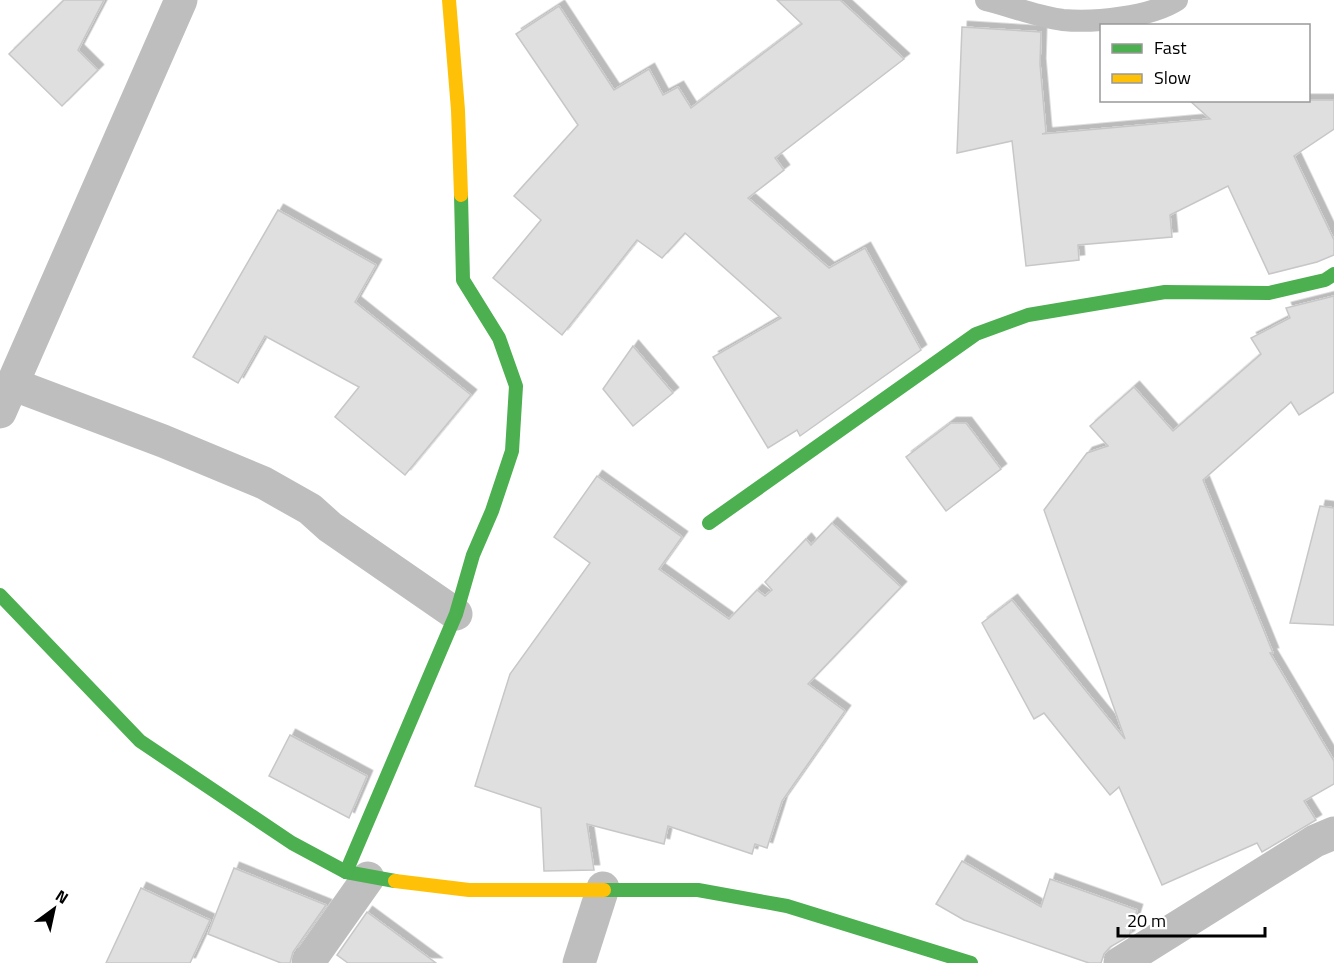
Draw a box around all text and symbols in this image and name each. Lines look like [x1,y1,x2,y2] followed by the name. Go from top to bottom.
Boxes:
[1100,24,1310,102] legend
[1154,34,1187,61] text: Fast
[1154,64,1191,91] text: Slow
[24,879,84,939] north arrow
[51,883,73,910] text: N
[1118,900,1265,938] scale bar
[1127,907,1166,934] text: 20 m

